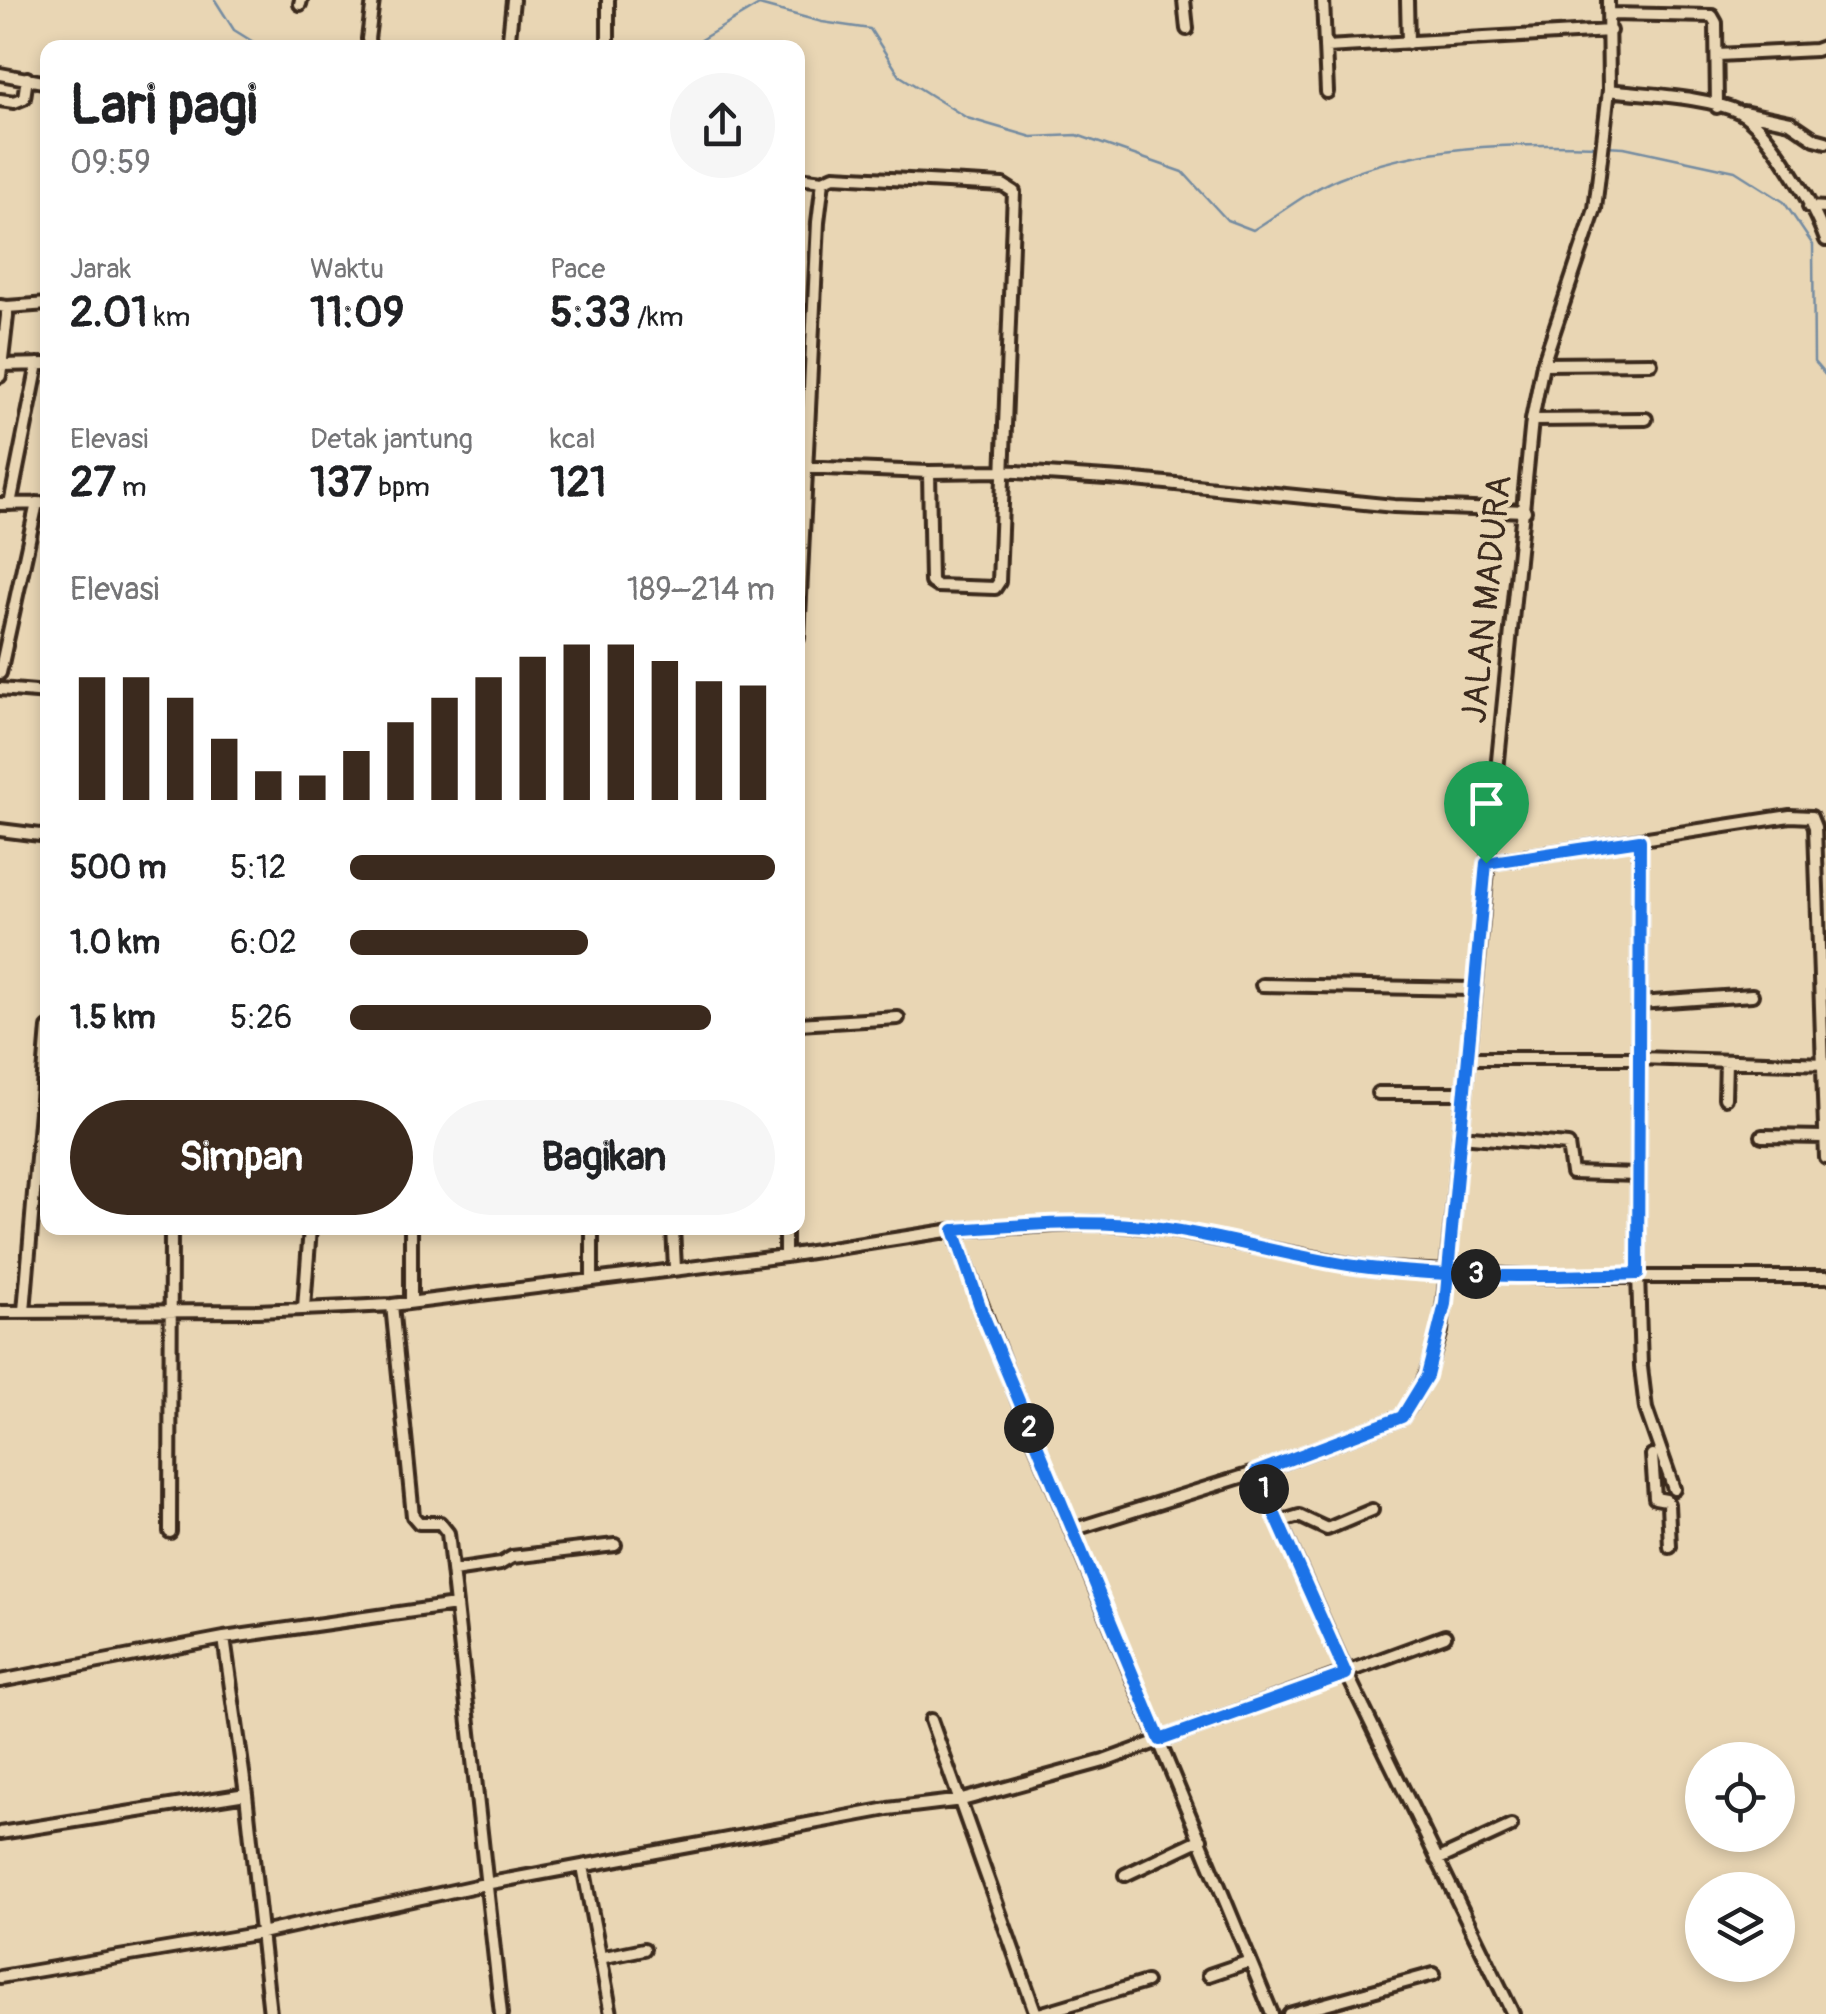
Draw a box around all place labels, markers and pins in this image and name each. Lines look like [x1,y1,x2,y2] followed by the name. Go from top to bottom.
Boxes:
[1444,761,1529,864] pin
[1451,1249,1501,1299] pin: 3
[1004,1403,1054,1453] pin: 2
[1239,1464,1289,1514] pin: 1

